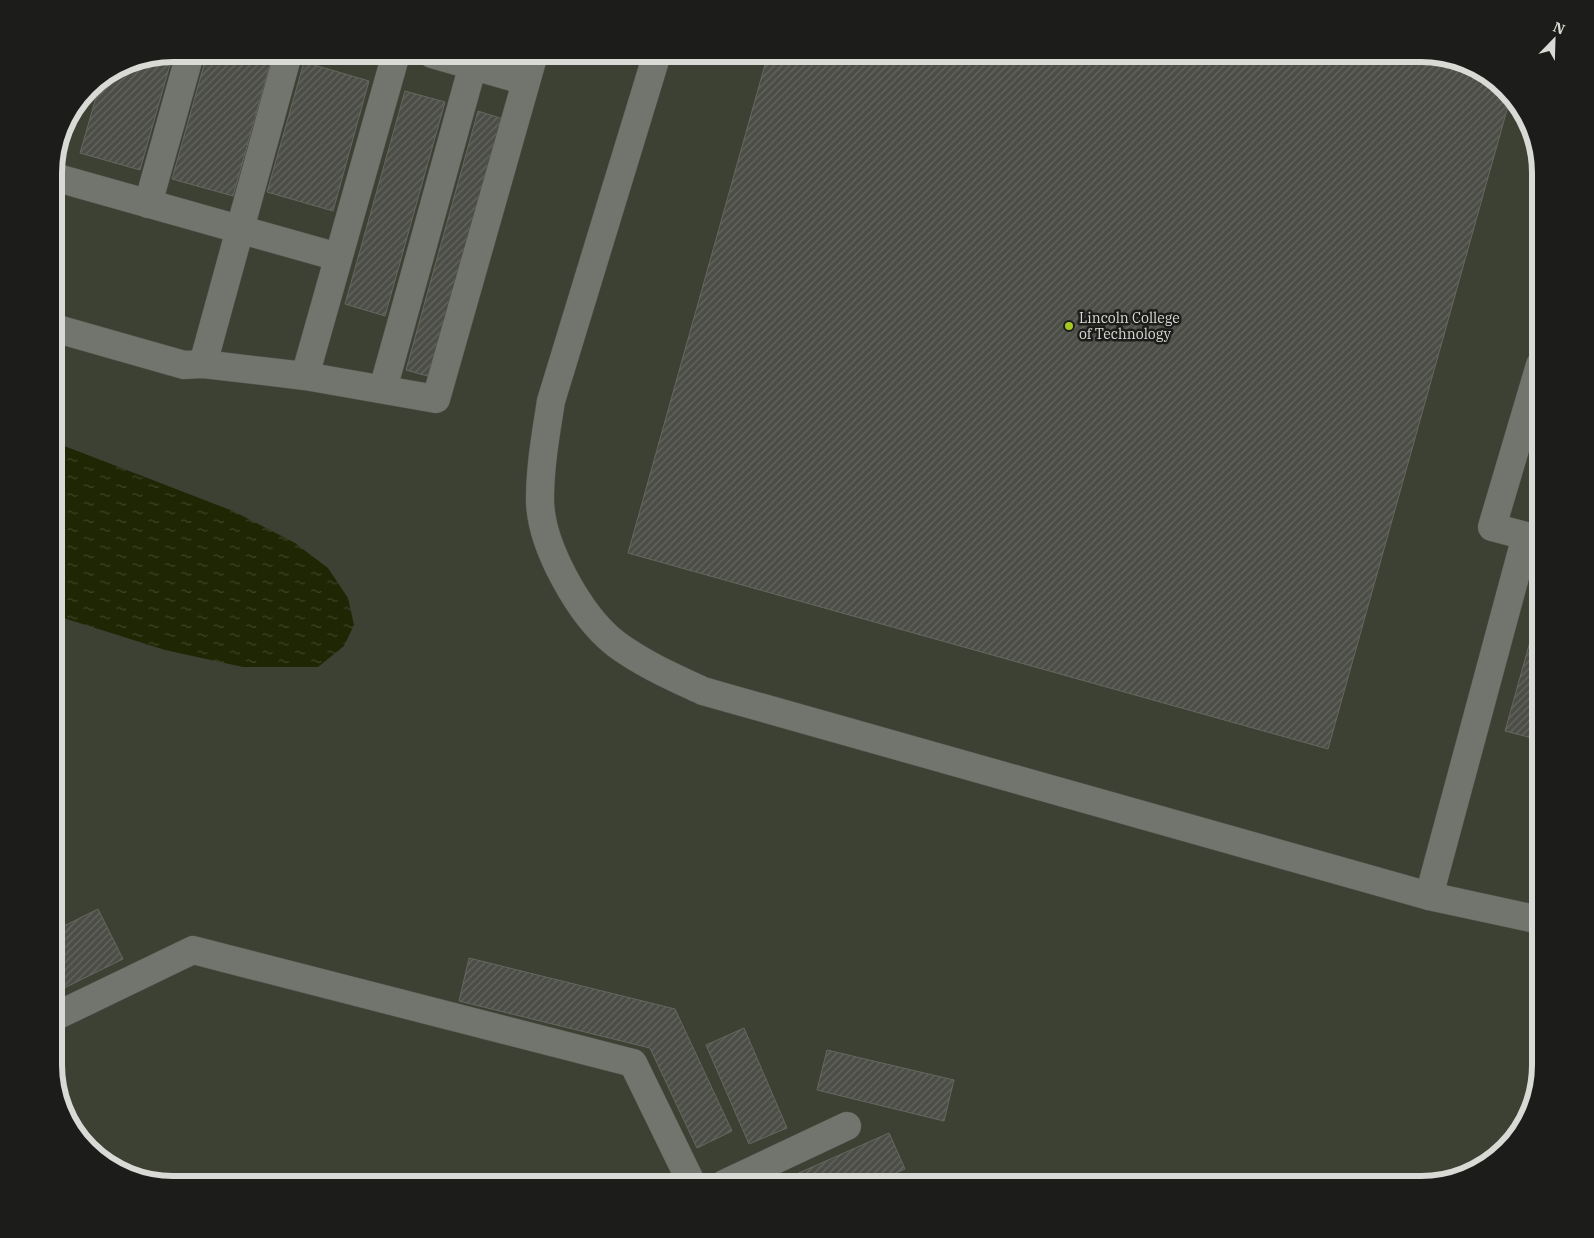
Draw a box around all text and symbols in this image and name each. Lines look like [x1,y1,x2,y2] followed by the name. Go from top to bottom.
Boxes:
[1529,15,1579,65] north arrow
[1550,18,1568,38] text: N
[1079,309,1180,343] place label: Lincoln College of Technology
[1063,320,1075,332] marker: Lincoln College of Technology

